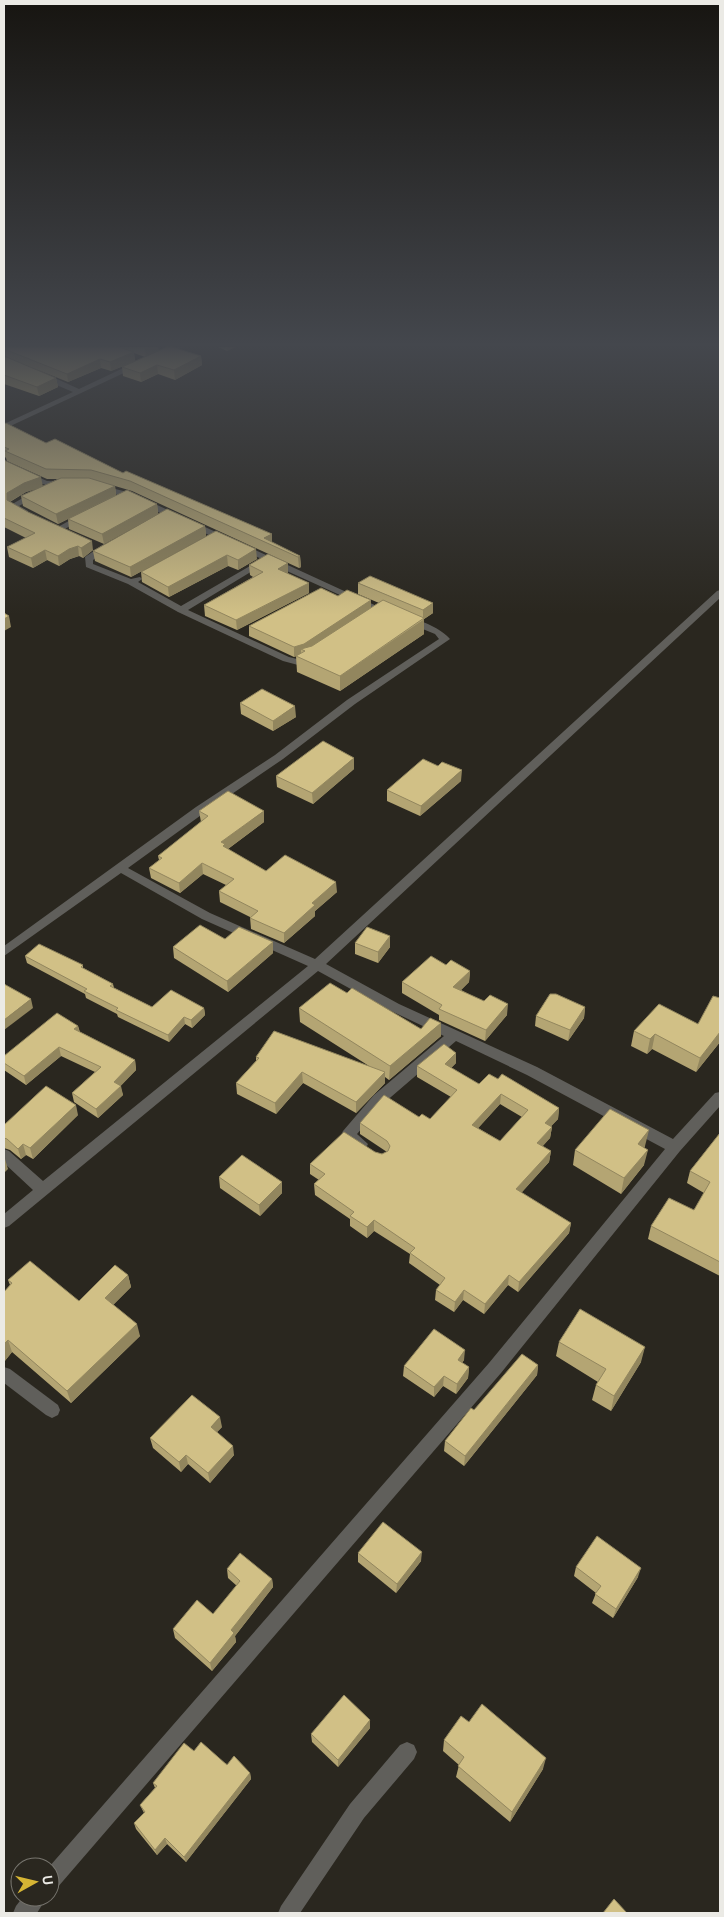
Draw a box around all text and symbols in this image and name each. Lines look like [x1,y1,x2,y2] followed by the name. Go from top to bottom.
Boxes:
[10,1857,60,1907] north arrow
[39,1874,56,1886] text: U

